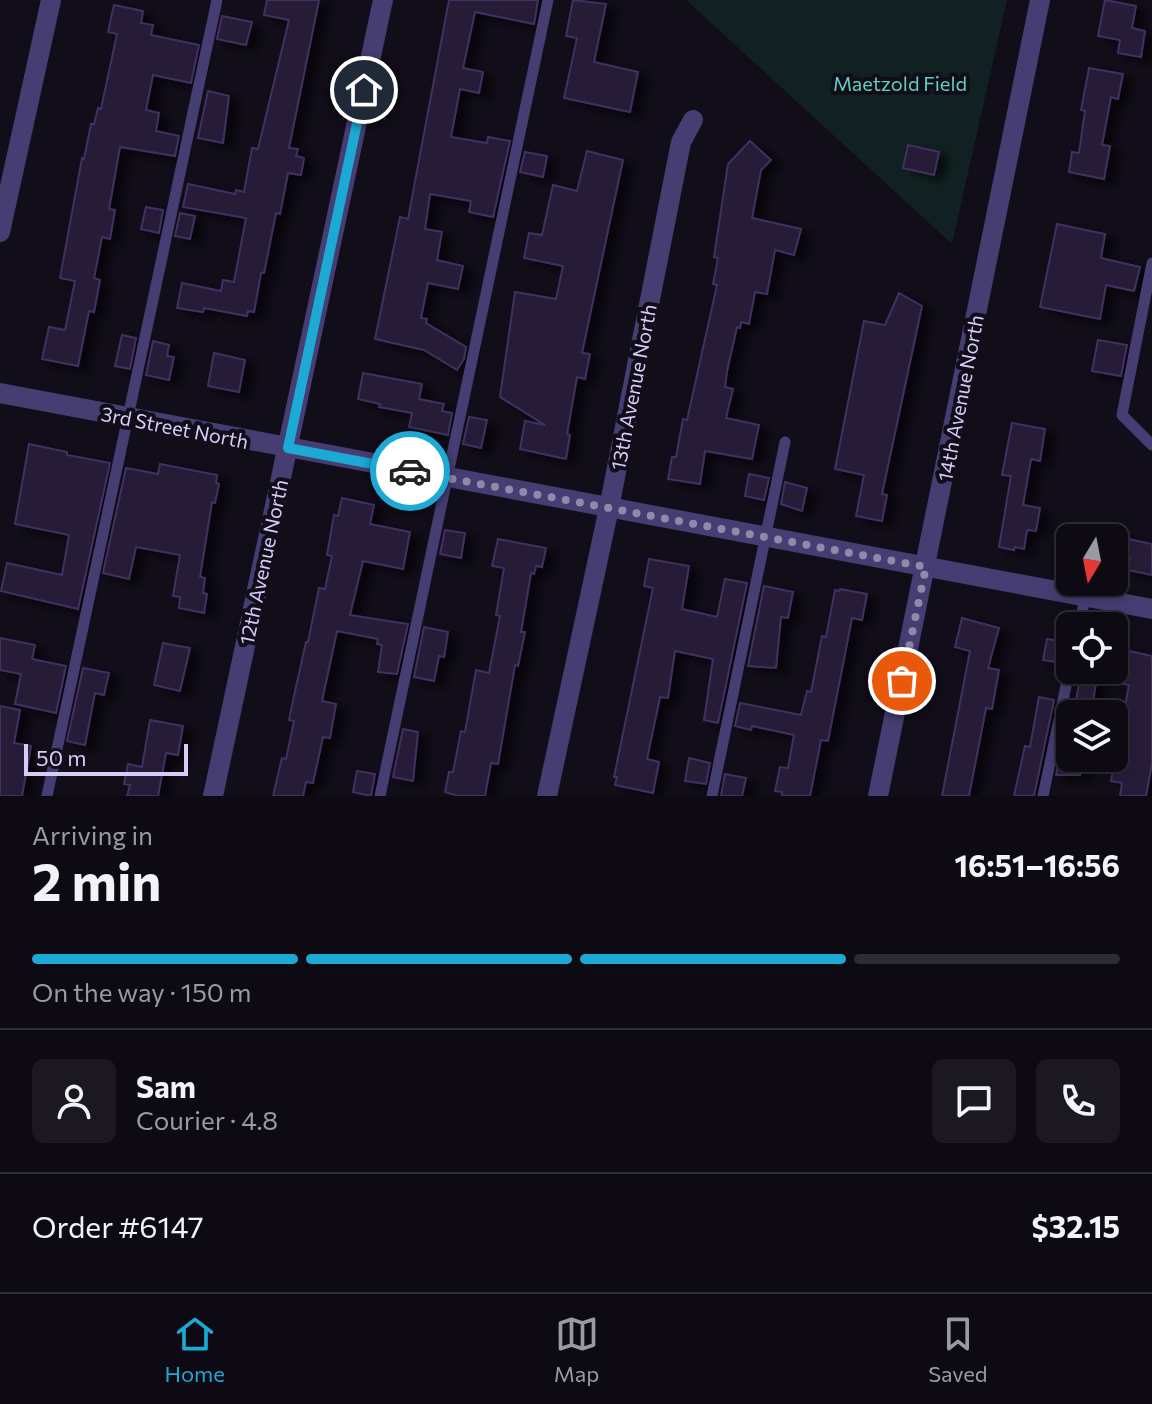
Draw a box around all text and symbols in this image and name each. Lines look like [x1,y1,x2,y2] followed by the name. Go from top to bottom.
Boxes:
[330,56,398,124] pin
[342,68,386,112] icon: home
[833,71,967,95] park label: Maetzold Field
[605,302,661,472] street label: 13th Avenue North
[932,313,988,483] street label: 14th Avenue North
[99,401,251,453] street label: 3rd Street North
[370,431,450,511] courier
[388,449,432,493] icon: car
[234,477,292,647] street label: 12th Avenue North
[1056,524,1128,596] north arrow
[1056,524,1128,772] map controls
[1056,612,1128,684] button: locate
[868,647,936,715] pin
[880,659,924,703] icon: bag
[1056,700,1128,772] button: layers
[24,740,188,776] scale bar
[36,744,86,771] text: 50 m
[32,819,153,850] text: Arriving in
[954,846,1120,883] text: 16:51–16:56
[32,848,161,912] text: 2 min
[32,976,251,1007] text: On the way · 150 m
[32,1059,116,1143] button: person
[932,1059,1016,1143] button: chat
[1036,1059,1120,1143] button: phone
[136,1067,196,1104] text: Sam
[136,1104,278,1135] text: Courier · 4.8
[32,1207,204,1244] text: Order #6147
[1032,1207,1120,1244] text: $32.15
[164,1312,225,1387] tab: Home
[554,1312,599,1387] tab: Map
[928,1312,988,1387] tab: Saved

